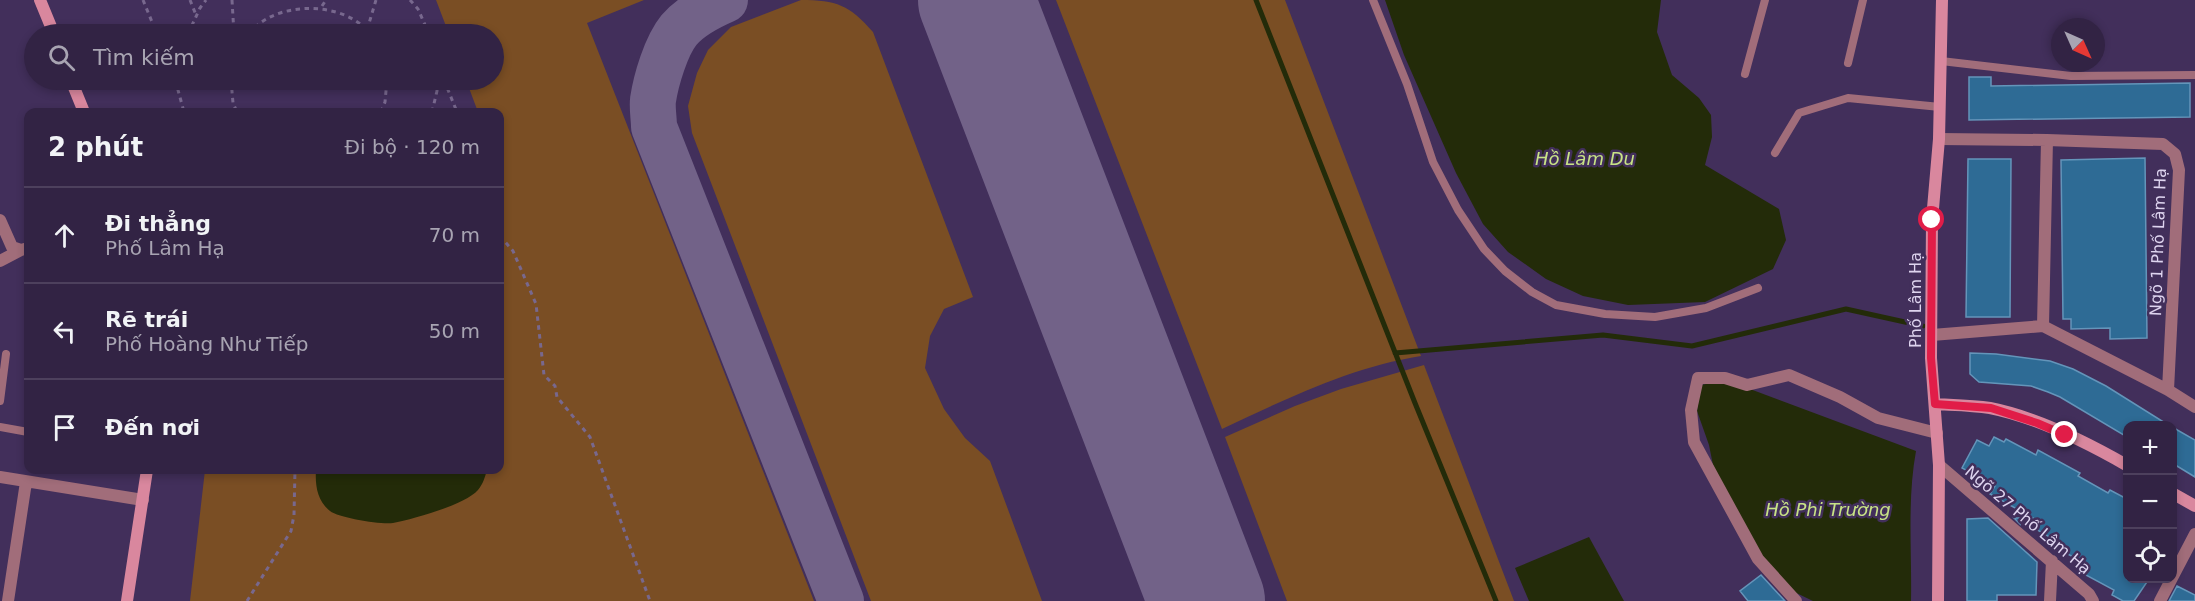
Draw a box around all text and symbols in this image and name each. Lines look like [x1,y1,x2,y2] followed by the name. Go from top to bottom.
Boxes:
[2051,18,2105,72] north arrow
[24,24,504,90] search box
[45,41,78,74] icon: search
[93,45,195,70] text: Tìm kiếm
[48,132,143,162] text: 2 phút
[345,135,480,159] text: Đi bộ · 120 m
[1535,148,1635,169] water label: Hồ Lâm Du
[2146,168,2170,316] street label: Ngõ 1 Phố Lâm Hạ
[1918,206,1944,232] route start
[105,211,211,236] text: Đi thẳng
[48,219,81,252] icon: ahead
[429,223,480,247] text: 70 m
[105,236,225,260] text: Phố Lâm Hạ
[1906,252,1925,348] street label: Phố Lâm Hạ
[105,307,188,332] text: Rẽ trái
[48,315,81,348] icon: left
[429,319,480,343] text: 50 m
[105,332,308,356] text: Phố Hoàng Như Tiếp
[48,411,81,444] icon: arrive
[105,415,200,440] text: Đến nơi
[2051,421,2077,447] route end
[2123,421,2177,583] map controls
[2123,421,2177,475] button: +
[1961,462,2095,578] street label: Ngõ 27 Phố Lâm Hạ
[2123,475,2177,529] button: −
[1765,499,1891,520] water label: Hồ Phi Trường
[2123,529,2177,583] button: locate

